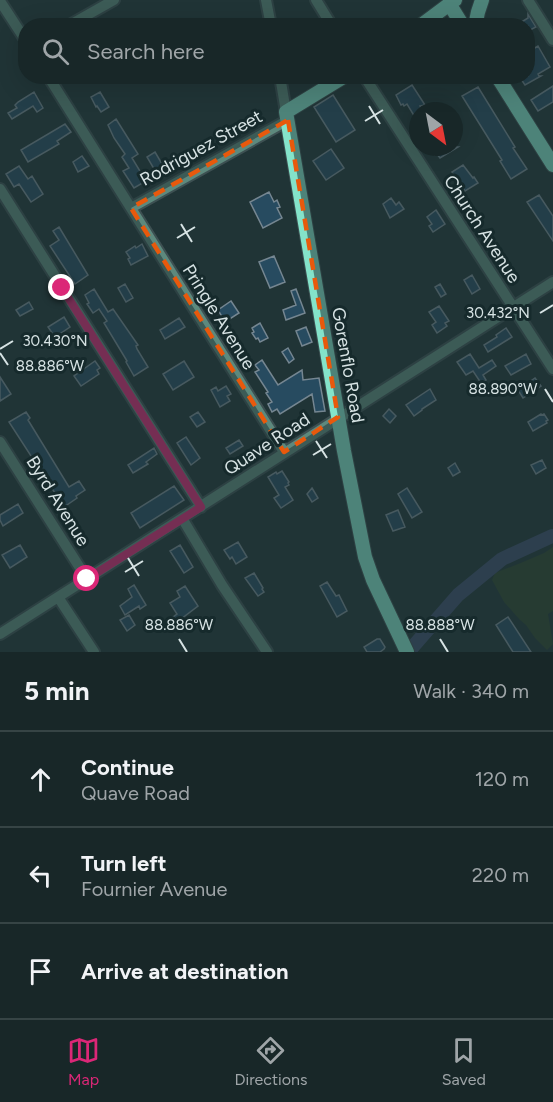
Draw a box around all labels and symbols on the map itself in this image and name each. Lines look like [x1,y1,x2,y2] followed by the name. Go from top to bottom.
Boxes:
[409,102,463,156] north arrow
[136,105,266,191] street label: Rodriguez Street
[439,171,525,287] street label: Church Avenue
[178,260,260,374] street label: Pringle Avenue
[48,274,74,300] route end
[466,304,530,322] text: 30.432°N
[327,305,369,425] street label: Gorenflo Road
[22,332,88,350] text: 30.430°N
[16,357,85,375] text: 88.886°W
[469,380,538,398] text: 88.890°W
[220,408,314,480] street label: Quave Road
[22,452,95,550] street label: Byrd Avenue
[73,565,99,591] route start
[145,616,214,634] text: 88.886°W
[405,616,475,634] text: 88.888°W

